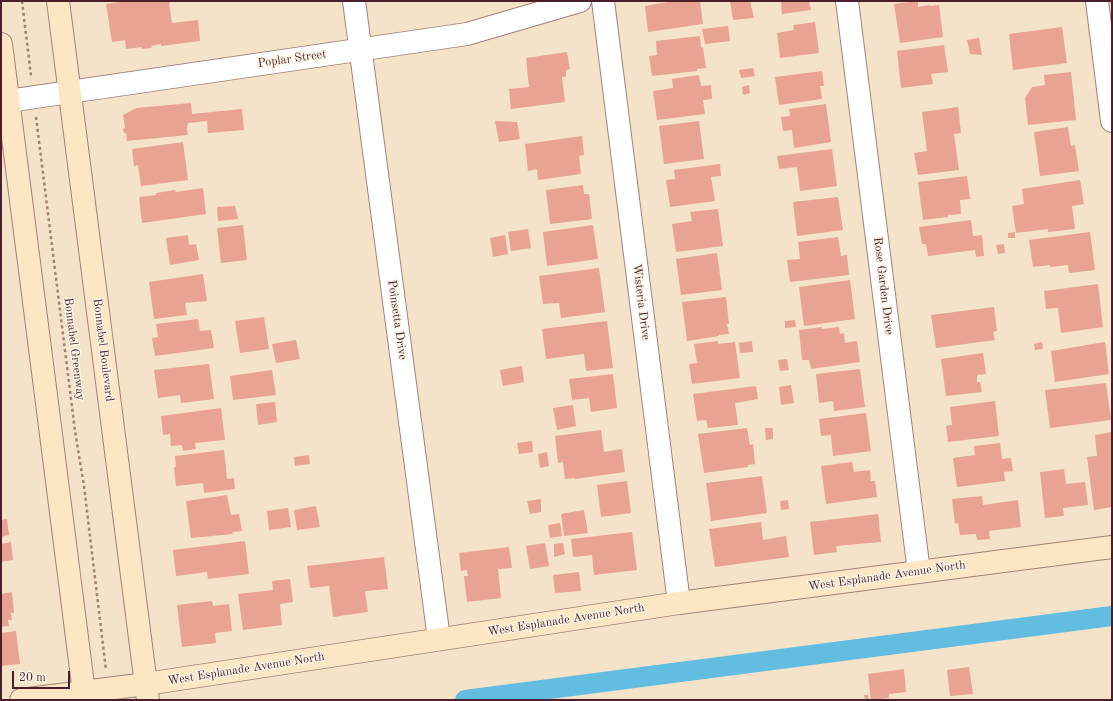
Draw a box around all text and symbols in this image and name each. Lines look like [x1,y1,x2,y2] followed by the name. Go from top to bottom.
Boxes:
[257,47,327,71] street label: Poplar Street
[870,236,896,336] street label: Rose Garden Drive
[629,263,653,341] street label: Wisteria Drive
[384,279,410,361] street label: Poinsetta Drive
[61,297,87,401] street label: Bonnabel Greenway
[90,298,116,402] street label: Bonnabel Boulevard
[807,558,967,594] street label: West Esplanade Avenue North
[487,600,645,640] street label: West Esplanade Avenue North
[167,649,325,689] street label: West Esplanade Avenue North
[14,663,72,689] scale bar
[19,672,46,684] text: 20 m

